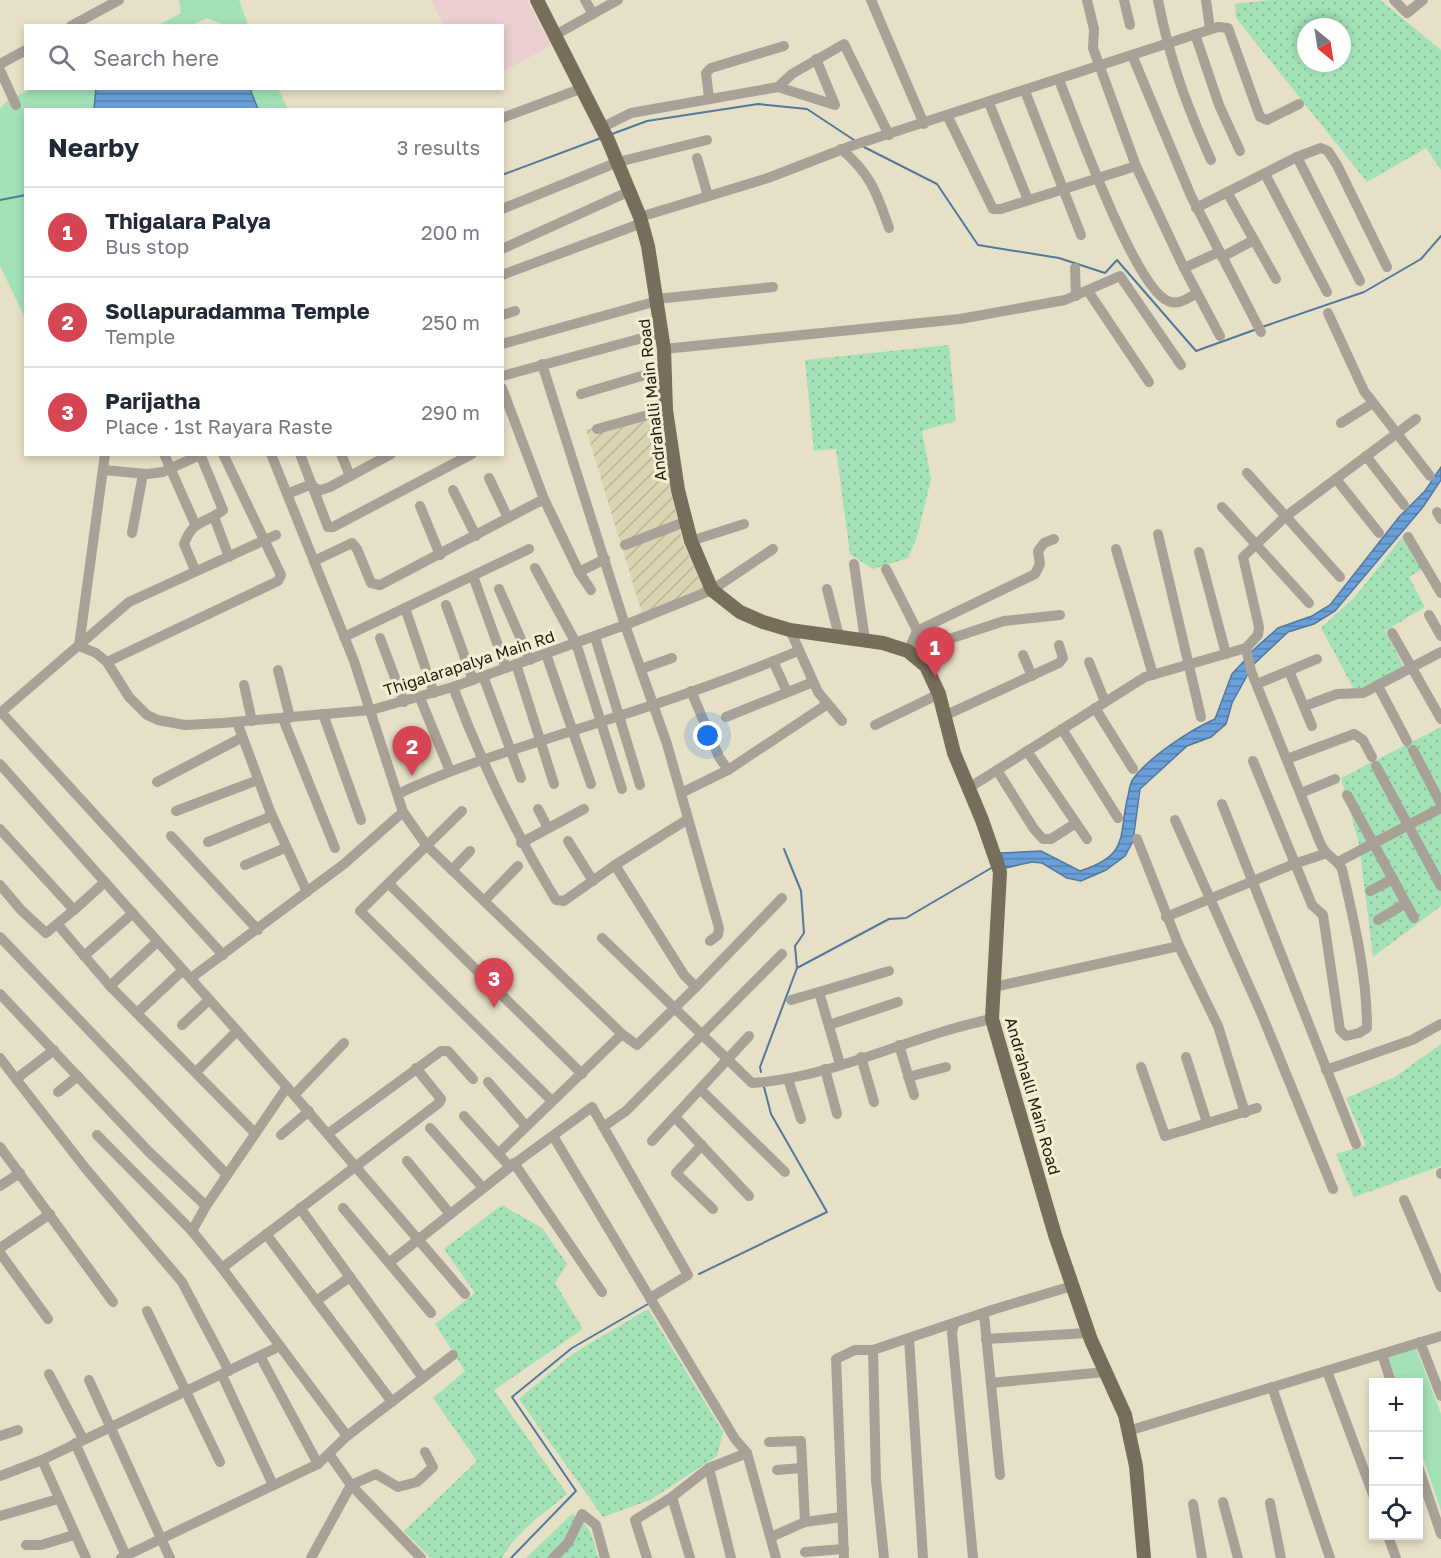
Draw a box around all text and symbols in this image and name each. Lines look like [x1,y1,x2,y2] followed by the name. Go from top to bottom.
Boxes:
[1297,18,1351,72] north arrow
[24,24,504,90] search box
[45,41,78,74] icon: search
[93,44,219,71] text: Search here
[48,132,139,163] text: Nearby
[397,135,480,159] text: 3 results
[105,207,271,234] text: Thigalara Palya
[62,220,73,244] text: 1
[421,220,480,244] text: 200 m
[105,234,189,258] text: Bus stop
[105,297,370,324] text: Sollapuradamma Temple
[61,310,74,334] text: 2
[422,310,480,334] text: 250 m
[634,318,670,482] street label: Andrahalli Main Road
[105,324,175,348] text: Temple
[105,387,200,414] text: Parijatha
[61,400,74,424] text: 3
[421,400,480,424] text: 290 m
[105,414,333,438] text: Place · 1st Rayara Raste
[381,626,557,700] street label: Thigalarapalya Main Rd
[916,628,954,677] pin: 1
[693,721,722,750] your location
[392,726,432,776] pin: 2
[474,958,514,1008] pin: 3
[1001,1015,1065,1177] street label: Andrahalli Main Road
[1369,1378,1423,1540] map controls
[1369,1378,1423,1432] button: +
[1369,1432,1423,1486] button: −
[1369,1486,1423,1540] button: locate

